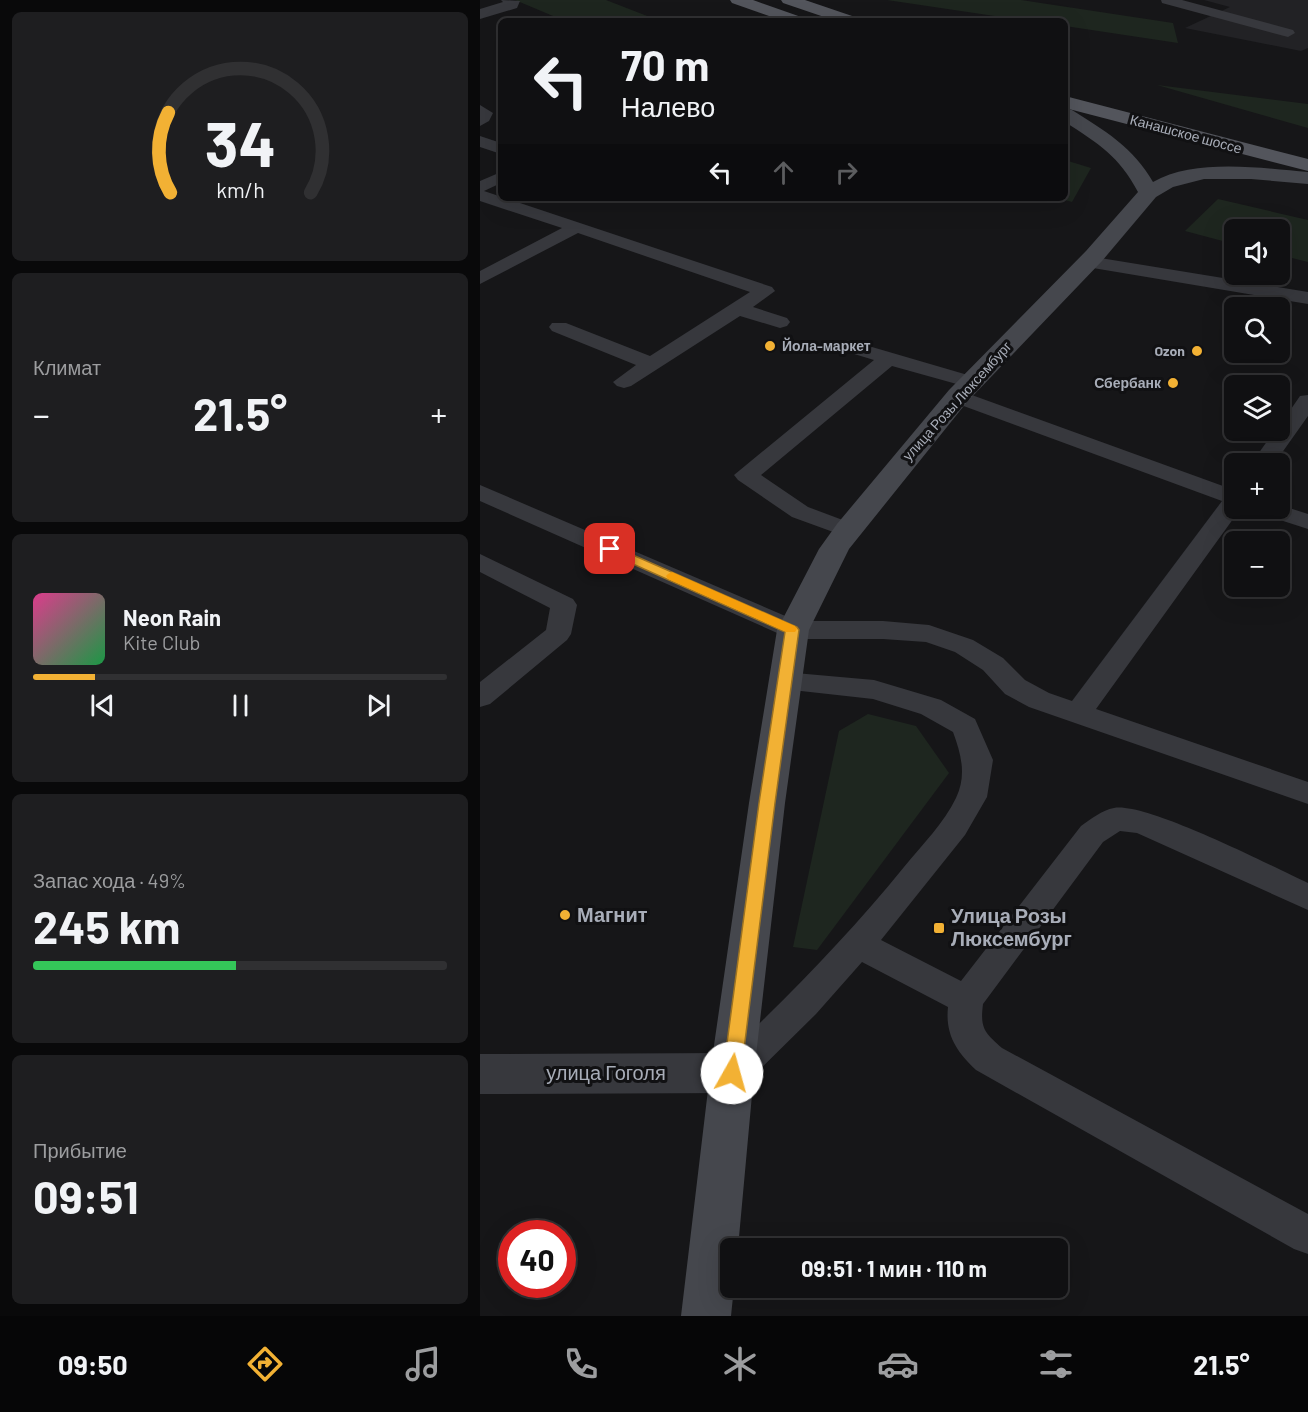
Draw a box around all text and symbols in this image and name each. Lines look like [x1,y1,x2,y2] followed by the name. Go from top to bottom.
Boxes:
[621,39,709,89] text: 70 m
[522,42,600,120] icon: left
[621,90,715,122] text: Налево
[204,106,276,180] text: 34
[1128,110,1244,157] street label: Канашское шоссе
[704,156,737,189] icon: left
[767,156,800,189] icon: ahead
[830,156,863,189] icon: right
[216,178,264,203] text: km/h
[1224,219,1290,597] map controls
[1224,219,1290,285] button: sound
[1224,297,1290,363] button: search
[782,337,871,354] place label: Йола-маркет
[899,338,1015,464] street label: улица Розы Люксембург
[763,339,777,353] marker: Йола-маркет
[1154,342,1185,359] place label: Ozon
[1190,344,1204,358] marker: Ozon
[33,355,101,379] text: Климат
[1094,374,1162,391] place label: Сбербанк
[1224,375,1290,441] button: layers
[1166,376,1180,390] marker: Сбербанк
[193,386,287,440] text: 21.5°
[33,394,50,434] text: −
[431,394,447,434] text: +
[1224,453,1290,519] button: +
[584,523,635,574] pin
[1224,531,1290,597] button: −
[593,532,626,565] icon: arrive
[123,604,221,630] text: Neon Rain
[123,630,200,654] text: Kite Club
[86,689,119,722] icon: previous
[224,689,257,722] icon: pause
[362,689,395,722] icon: next
[33,868,186,892] text: Запас хода · 49%
[33,899,180,953] text: 245 km
[577,902,648,926] place label: Магнит
[951,903,1072,950] place label: Улица Розы Люксембург
[558,908,572,922] marker: Магнит
[932,921,946,935] marker: Улица Розы Люксембург
[700,1041,764,1105] position arrow
[546,1060,666,1084] street label: улица Гоголя
[33,1138,127,1162] text: Прибытие
[33,1169,139,1223] text: 09:51
[498,1220,576,1298] speed limit sign: 40
[801,1255,987,1281] text: 09:51 · 1 мин · 110 m
[244,1343,286,1385] icon: directions
[402,1343,444,1385] icon: music
[560,1343,602,1385] icon: phone
[719,1343,761,1385] icon: climate
[877,1343,919,1385] icon: car
[1035,1343,1077,1385] icon: filters
[58,1348,128,1380] text: 09:50
[1193,1348,1250,1380] text: 21.5°

